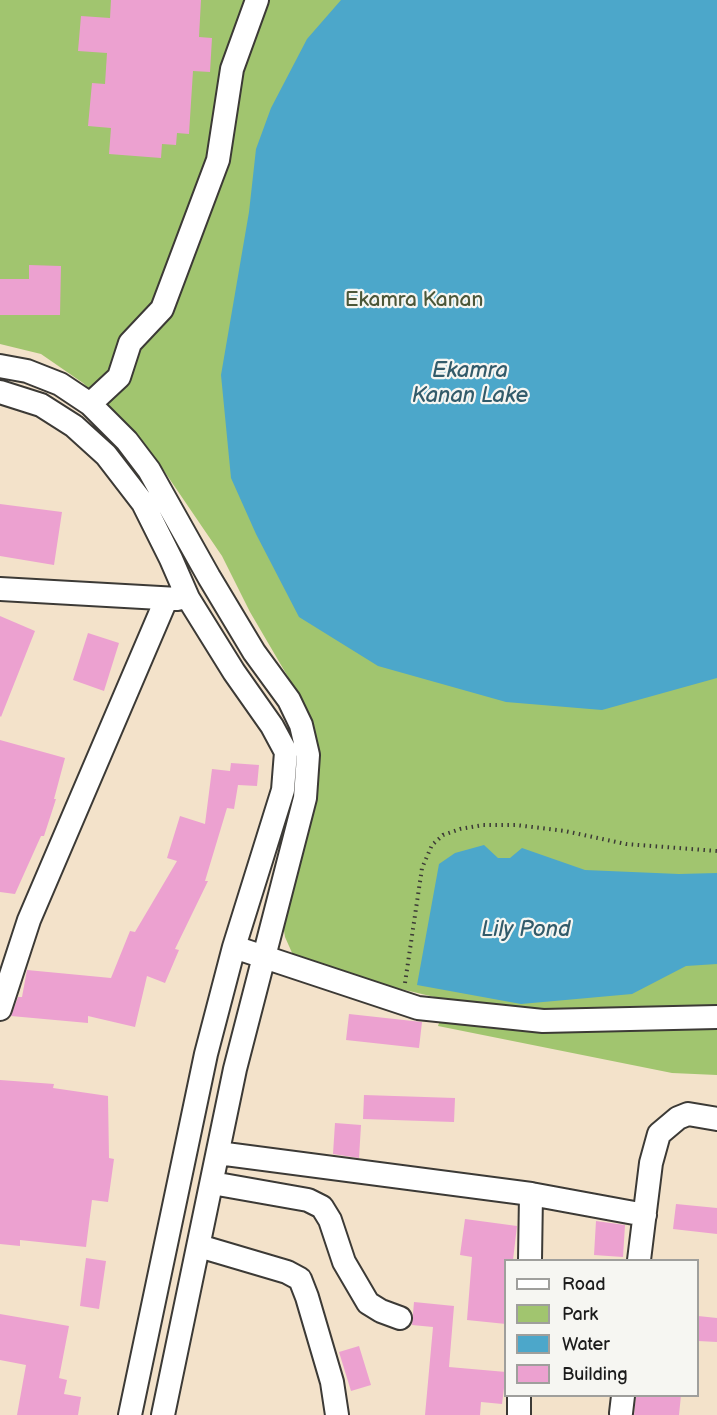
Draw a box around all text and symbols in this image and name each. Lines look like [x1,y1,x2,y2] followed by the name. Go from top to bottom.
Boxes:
[345,288,483,314] park label: Ekamra Kanan
[412,358,528,410] water label: Ekamra Kanan Lake
[481,917,571,943] water label: Lily Pond
[504,1259,699,1397] legend
[562,1274,606,1295] text: Road
[562,1304,598,1325] text: Park
[562,1334,610,1355] text: Water
[562,1364,628,1385] text: Building

